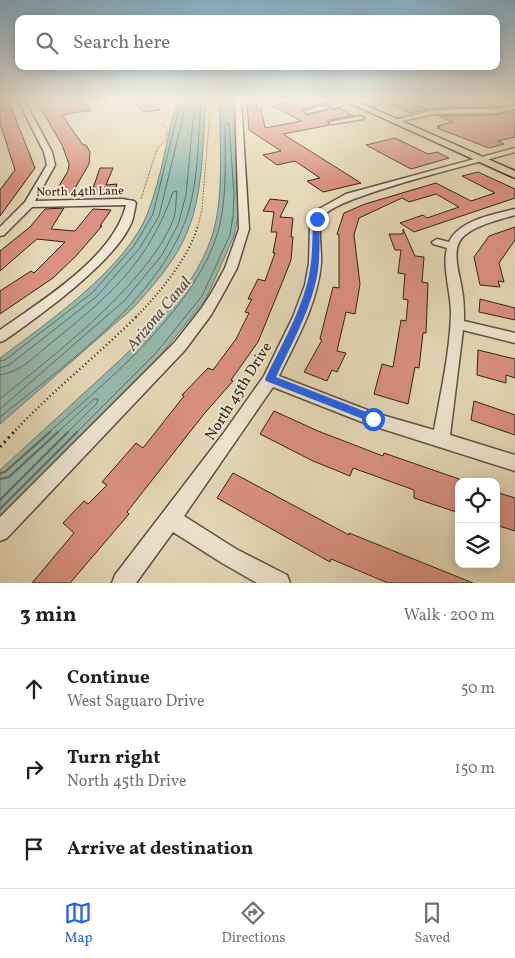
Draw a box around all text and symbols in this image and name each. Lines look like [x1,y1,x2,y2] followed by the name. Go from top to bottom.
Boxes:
[15,15,500,70] search box
[33,29,61,57] icon: search
[73,30,170,56] text: Search here
[36,183,124,201] street label: North 44th Lane
[306,208,329,231] route end
[121,273,197,357] water label: Arizona Canal
[201,339,278,445] street label: North 45th Drive
[362,408,385,431] route start
[455,478,500,568] map controls
[455,478,500,523] button: locate
[455,523,500,568] button: layers
[20,601,76,630] text: 3 min
[404,605,495,627] text: Walk · 200 m
[67,665,150,691] text: Continue
[20,675,48,703] icon: ahead
[461,678,495,700] text: 50 m
[67,691,204,713] text: West Saguaro Drive
[67,745,160,771] text: Turn right
[20,755,48,783] icon: right
[454,758,495,780] text: 150 m
[67,771,187,793] text: North 45th Drive
[20,835,48,863] icon: arrive
[67,836,253,862] text: Arrive at destination
[64,899,92,948] tab: Map
[221,899,286,948] tab: Directions
[414,899,451,948] tab: Saved

